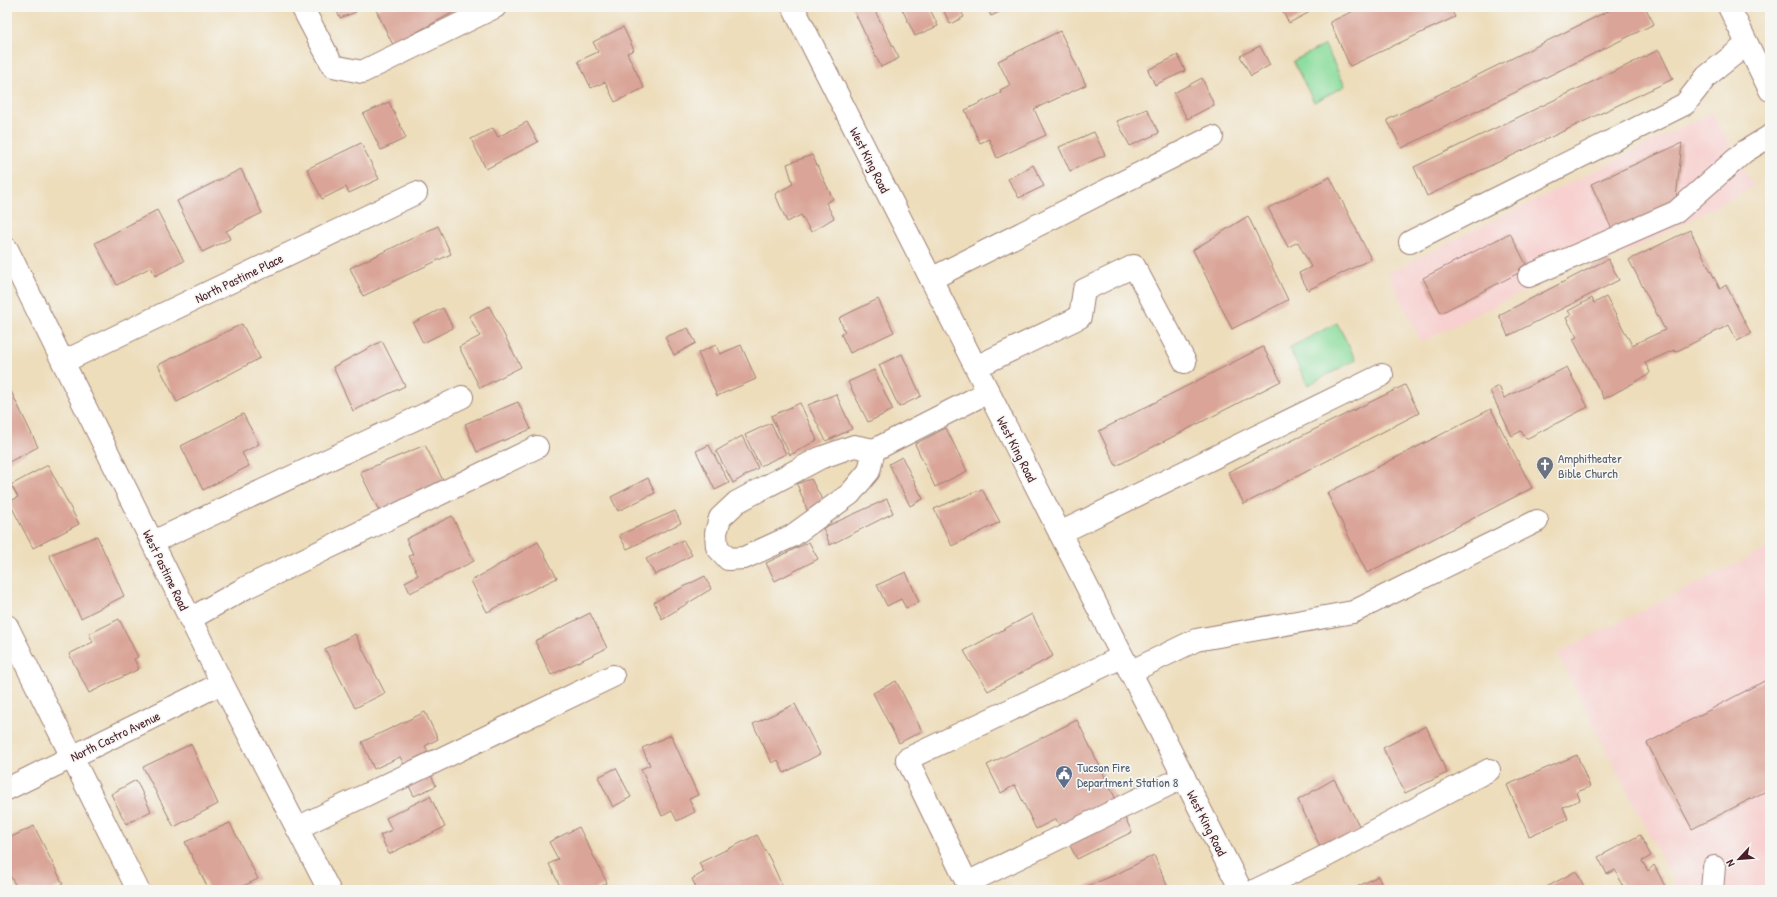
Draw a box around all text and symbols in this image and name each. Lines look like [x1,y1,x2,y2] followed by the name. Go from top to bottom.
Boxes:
[846,124,894,196] street label: West King Road
[192,249,286,307] street label: North Pastime Place
[993,413,1041,485] street label: West King Road
[1558,449,1622,482] place label: Amphitheater Bible Church
[1535,455,1555,480] church icon: Amphitheater Bible Church
[139,527,193,613] street label: West Pastime Road
[67,706,163,766] street label: North Castro Avenue
[1077,758,1179,791] place label: Tucson Fire Department Station 8
[1054,764,1074,789] public building icon: Tucson Fire Department Station 8
[1183,787,1231,859] street label: West King Road
[1719,839,1759,879] north arrow
[1722,858,1738,869] text: N

